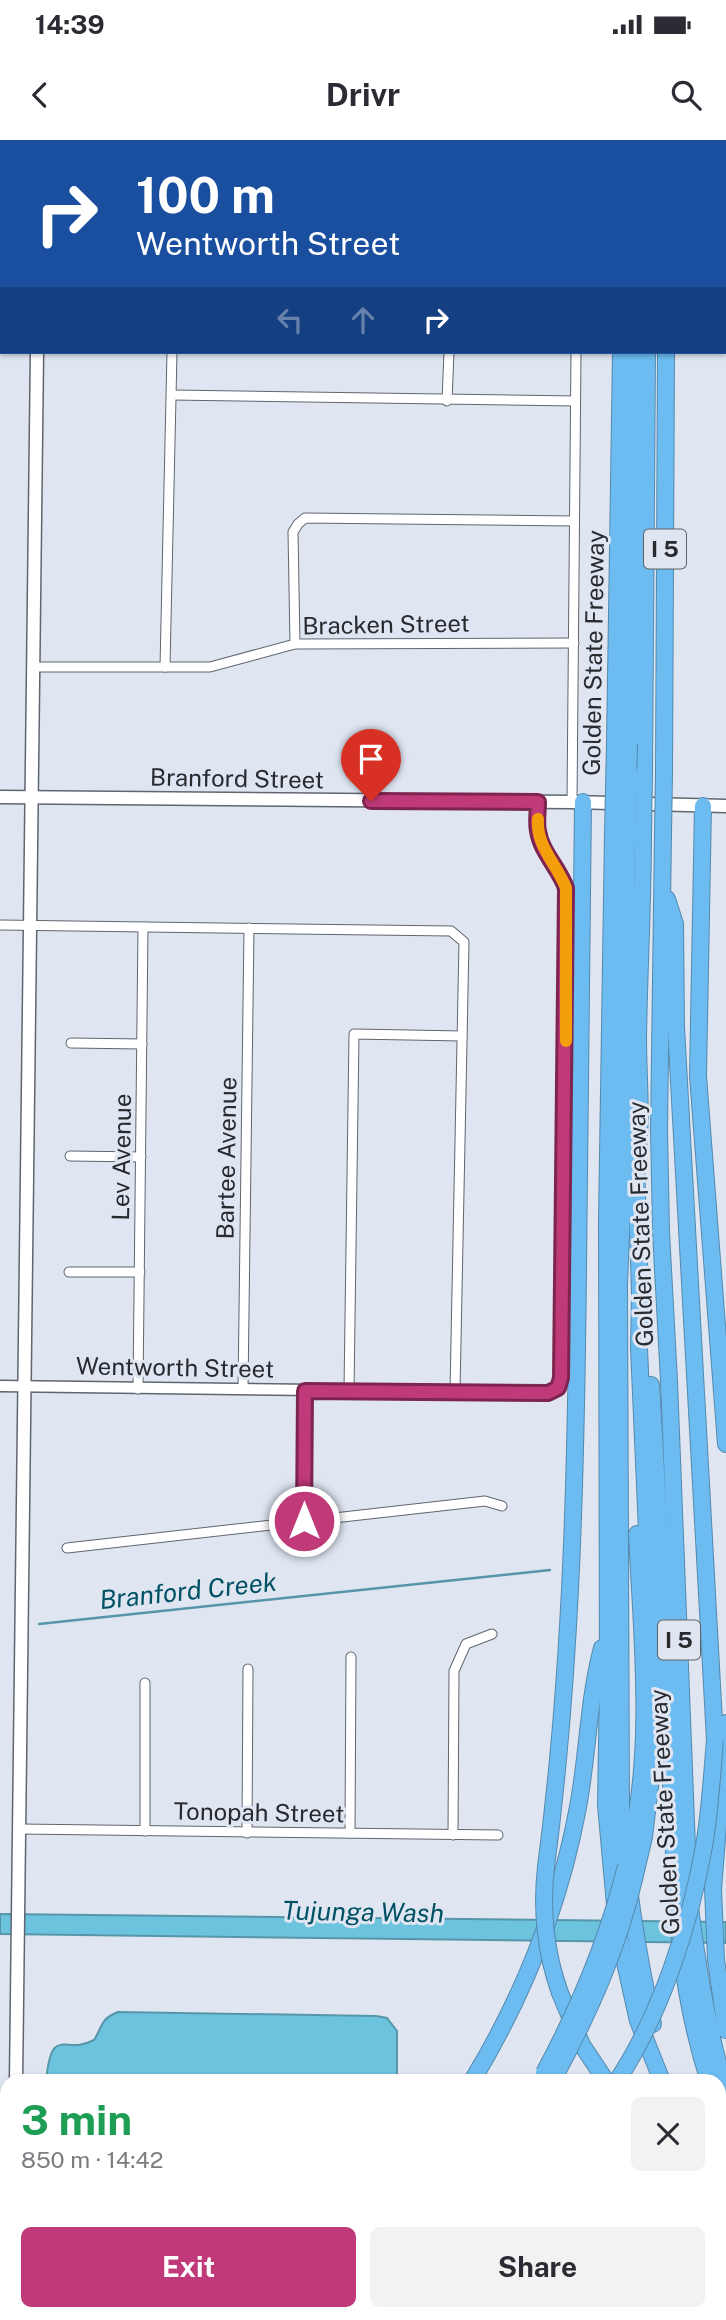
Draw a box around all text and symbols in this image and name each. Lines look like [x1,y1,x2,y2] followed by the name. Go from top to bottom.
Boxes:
[35,9,105,40] text: 14:39
[21,76,59,114] icon: back
[326,76,400,113] text: Drivr
[667,76,705,114] icon: search
[136,166,275,224] text: 100 m
[21,168,112,259] icon: right
[136,225,400,262] text: Wentworth Street
[271,301,309,339] icon: left
[344,301,382,339] icon: ahead
[417,301,455,339] icon: right
[577,530,609,776] street label: Golden State Freeway
[644,530,686,568] road number: I 5
[302,609,470,639] street label: Bracken Street
[341,729,401,801] pin
[352,740,390,778] icon: arrive
[150,762,324,794] street label: Branford Street
[211,1076,241,1240] street label: Bartee Avenue
[106,1093,136,1221] street label: Lev Avenue
[622,1100,658,1347] street label: Golden State Freeway
[76,1351,274,1383] street label: Wentworth Street
[267,1484,341,1558] position arrow
[98,1566,278,1615] water label: Branford Creek
[658,1620,700,1660] road number: I 5
[644,1688,684,1936] street label: Golden State Freeway
[173,1797,345,1827] street label: Tonopah Street
[282,1895,444,1928] water label: Tujunga Wash
[21,2095,132,2144] text: 3 min
[631,2097,705,2171] button: close
[21,2146,164,2173] text: 850 m · 14:42
[21,2227,356,2307] button: Exit
[370,2227,705,2307] button: Share

